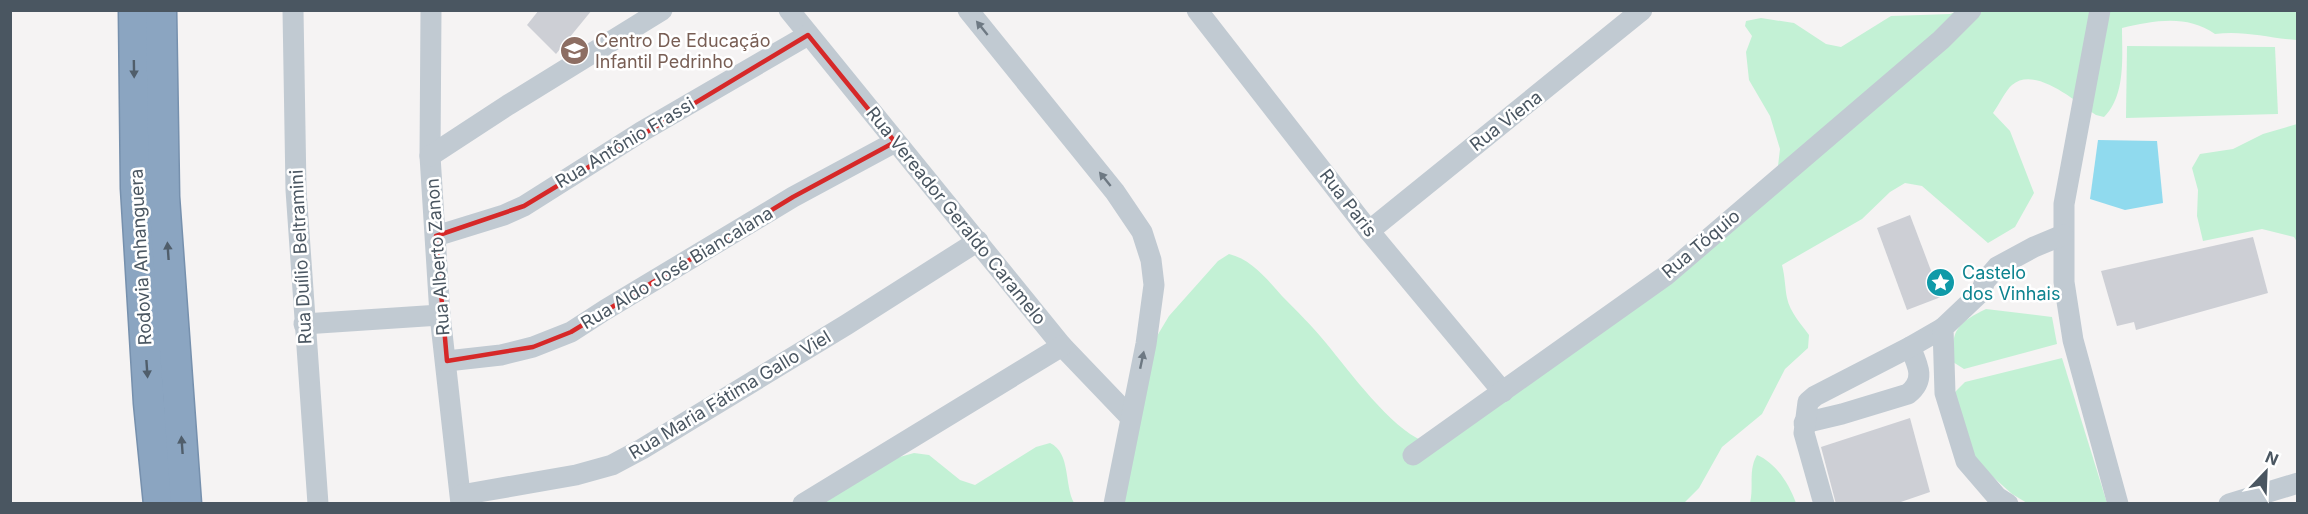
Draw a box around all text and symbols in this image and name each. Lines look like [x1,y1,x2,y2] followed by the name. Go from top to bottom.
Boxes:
[977,20,989,35] one-way arrow
[595,30,770,72] place label: Centro De Educação Infantil Pedrinho
[558,35,590,67] school or university icon: Centro De Educação Infantil Pedrinho
[129,59,139,78] one-way arrow
[1466,86,1546,155] street label: Rua Viena
[552,93,698,192] street label: Rua Antônio Frassi
[862,103,1051,329] street label: Rua Vereador Geraldo Caramelo
[1316,165,1381,241] street label: Rua Paris
[125,168,156,346] street label: Rodovia Anhanguera
[285,169,316,345] street label: Rua Duílio Beltramini
[1099,172,1112,187] one-way arrow
[422,178,453,336] street label: Rua Alberto Zanon
[577,202,776,333] street label: Rua Aldo José Biancalana
[1657,205,1744,282] street label: Rua Tóquio
[163,241,173,260] one-way arrow
[1962,262,2060,304] place label: Castelo dos Vinhais
[1925,267,1957,299] place icon: Castelo dos Vinhais
[625,326,834,463] street label: Rua Maria Fátima Gallo Viel
[1138,350,1147,369] one-way arrow
[143,359,152,378] one-way arrow
[177,436,187,455] one-way arrow
[2236,442,2296,502] north arrow
[2262,447,2281,470] text: N

